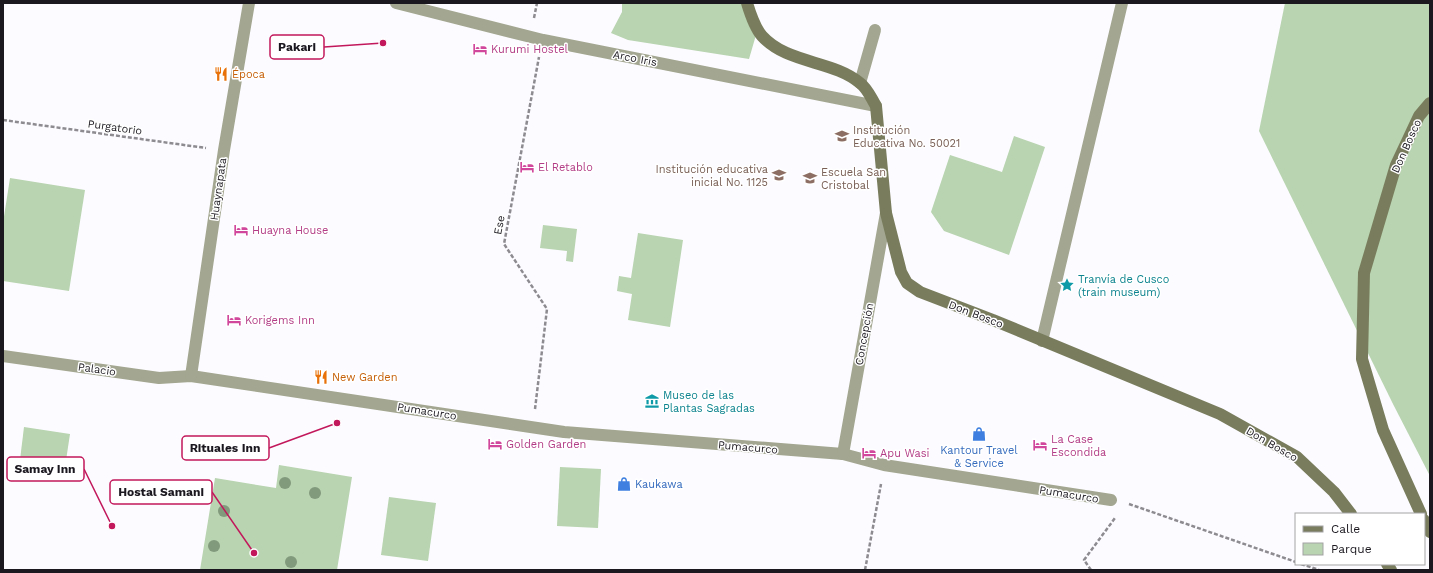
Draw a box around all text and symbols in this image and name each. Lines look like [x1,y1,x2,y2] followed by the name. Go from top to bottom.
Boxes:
[270,35,324,59] callout: Pakari
[278,40,316,54] text: Pakari
[472,41,488,57] hotel icon: Kurumi Hostel
[491,43,569,56] place label: Kurumi Hostel
[612,48,658,69] street label: Arco Iris
[213,66,229,82] restaurant icon: Época
[232,67,265,81] place label: Época
[87,117,143,138] street label: Purgatorio
[1389,117,1424,175] street label: Don Bosco
[853,124,960,150] place label: Institución Educativa No. 50021
[834,128,850,144] school or university icon: Institución Educativa No. 50021
[208,157,229,221] street label: Huaynapata
[519,159,535,175] hotel icon: El Retablo
[538,161,593,174] place label: El Retablo
[655,163,768,189] place label: Institución educativa inicial No. 1125
[821,166,886,192] place label: Escuela San Cristobal
[771,167,787,183] school or university icon: Institución educativa inicial No. 1125
[802,170,818,186] school or university icon: Escuela San Cristobal
[491,214,508,236] street label: Ese
[233,222,249,238] hotel icon: Huayna House
[252,224,328,237] place label: Huayna House
[1078,273,1169,299] place label: Tranvía de Cusco (train museum)
[1059,277,1075,293] place icon: Tranvía de Cusco (train museum)
[947,298,1005,331] street label: Don Bosco
[853,302,876,366] street label: Concepción
[226,312,242,328] hotel icon: Korigems Inn
[245,314,315,327] place label: Korigems Inn
[77,360,117,379] street label: Palacio
[313,369,329,385] restaurant icon: New Garden
[332,371,397,384] place label: New Garden
[663,389,755,415] place label: Museo de las Plantas Sagradas
[644,393,660,409] museum icon: Museo de las Plantas Sagradas
[396,400,458,423] street label: Pumacurco
[1244,424,1300,464] street label: Don Bosco
[971,426,987,442] shop icon: Kantour Travel & Service
[1051,433,1106,459] place label: La Case Escondida
[182,436,269,460] callout: Rituales Inn
[487,436,503,452] hotel icon: Golden Garden
[1032,437,1048,453] hotel icon: La Case Escondida
[506,438,586,451] place label: Golden Garden
[717,438,779,457] street label: Pumacurco
[190,441,260,455] text: Rituales Inn
[940,444,1018,470] place label: Kantour Travel & Service
[861,445,877,461] hotel icon: Apu Wasi
[880,447,930,460] place label: Apu Wasi
[7,457,84,481] callout: Samay Inn
[14,462,76,476] text: Samay Inn
[616,476,632,492] shop icon: Kaukawa
[635,478,683,491] place label: Kaukawa
[110,480,212,504] callout: Hostal Samani
[1038,483,1100,506] street label: Pumacurco
[118,485,204,499] text: Hostal Samani
[1295,513,1425,565] legend
[1331,522,1360,536] text: Calle
[1331,542,1372,556] text: Parque

